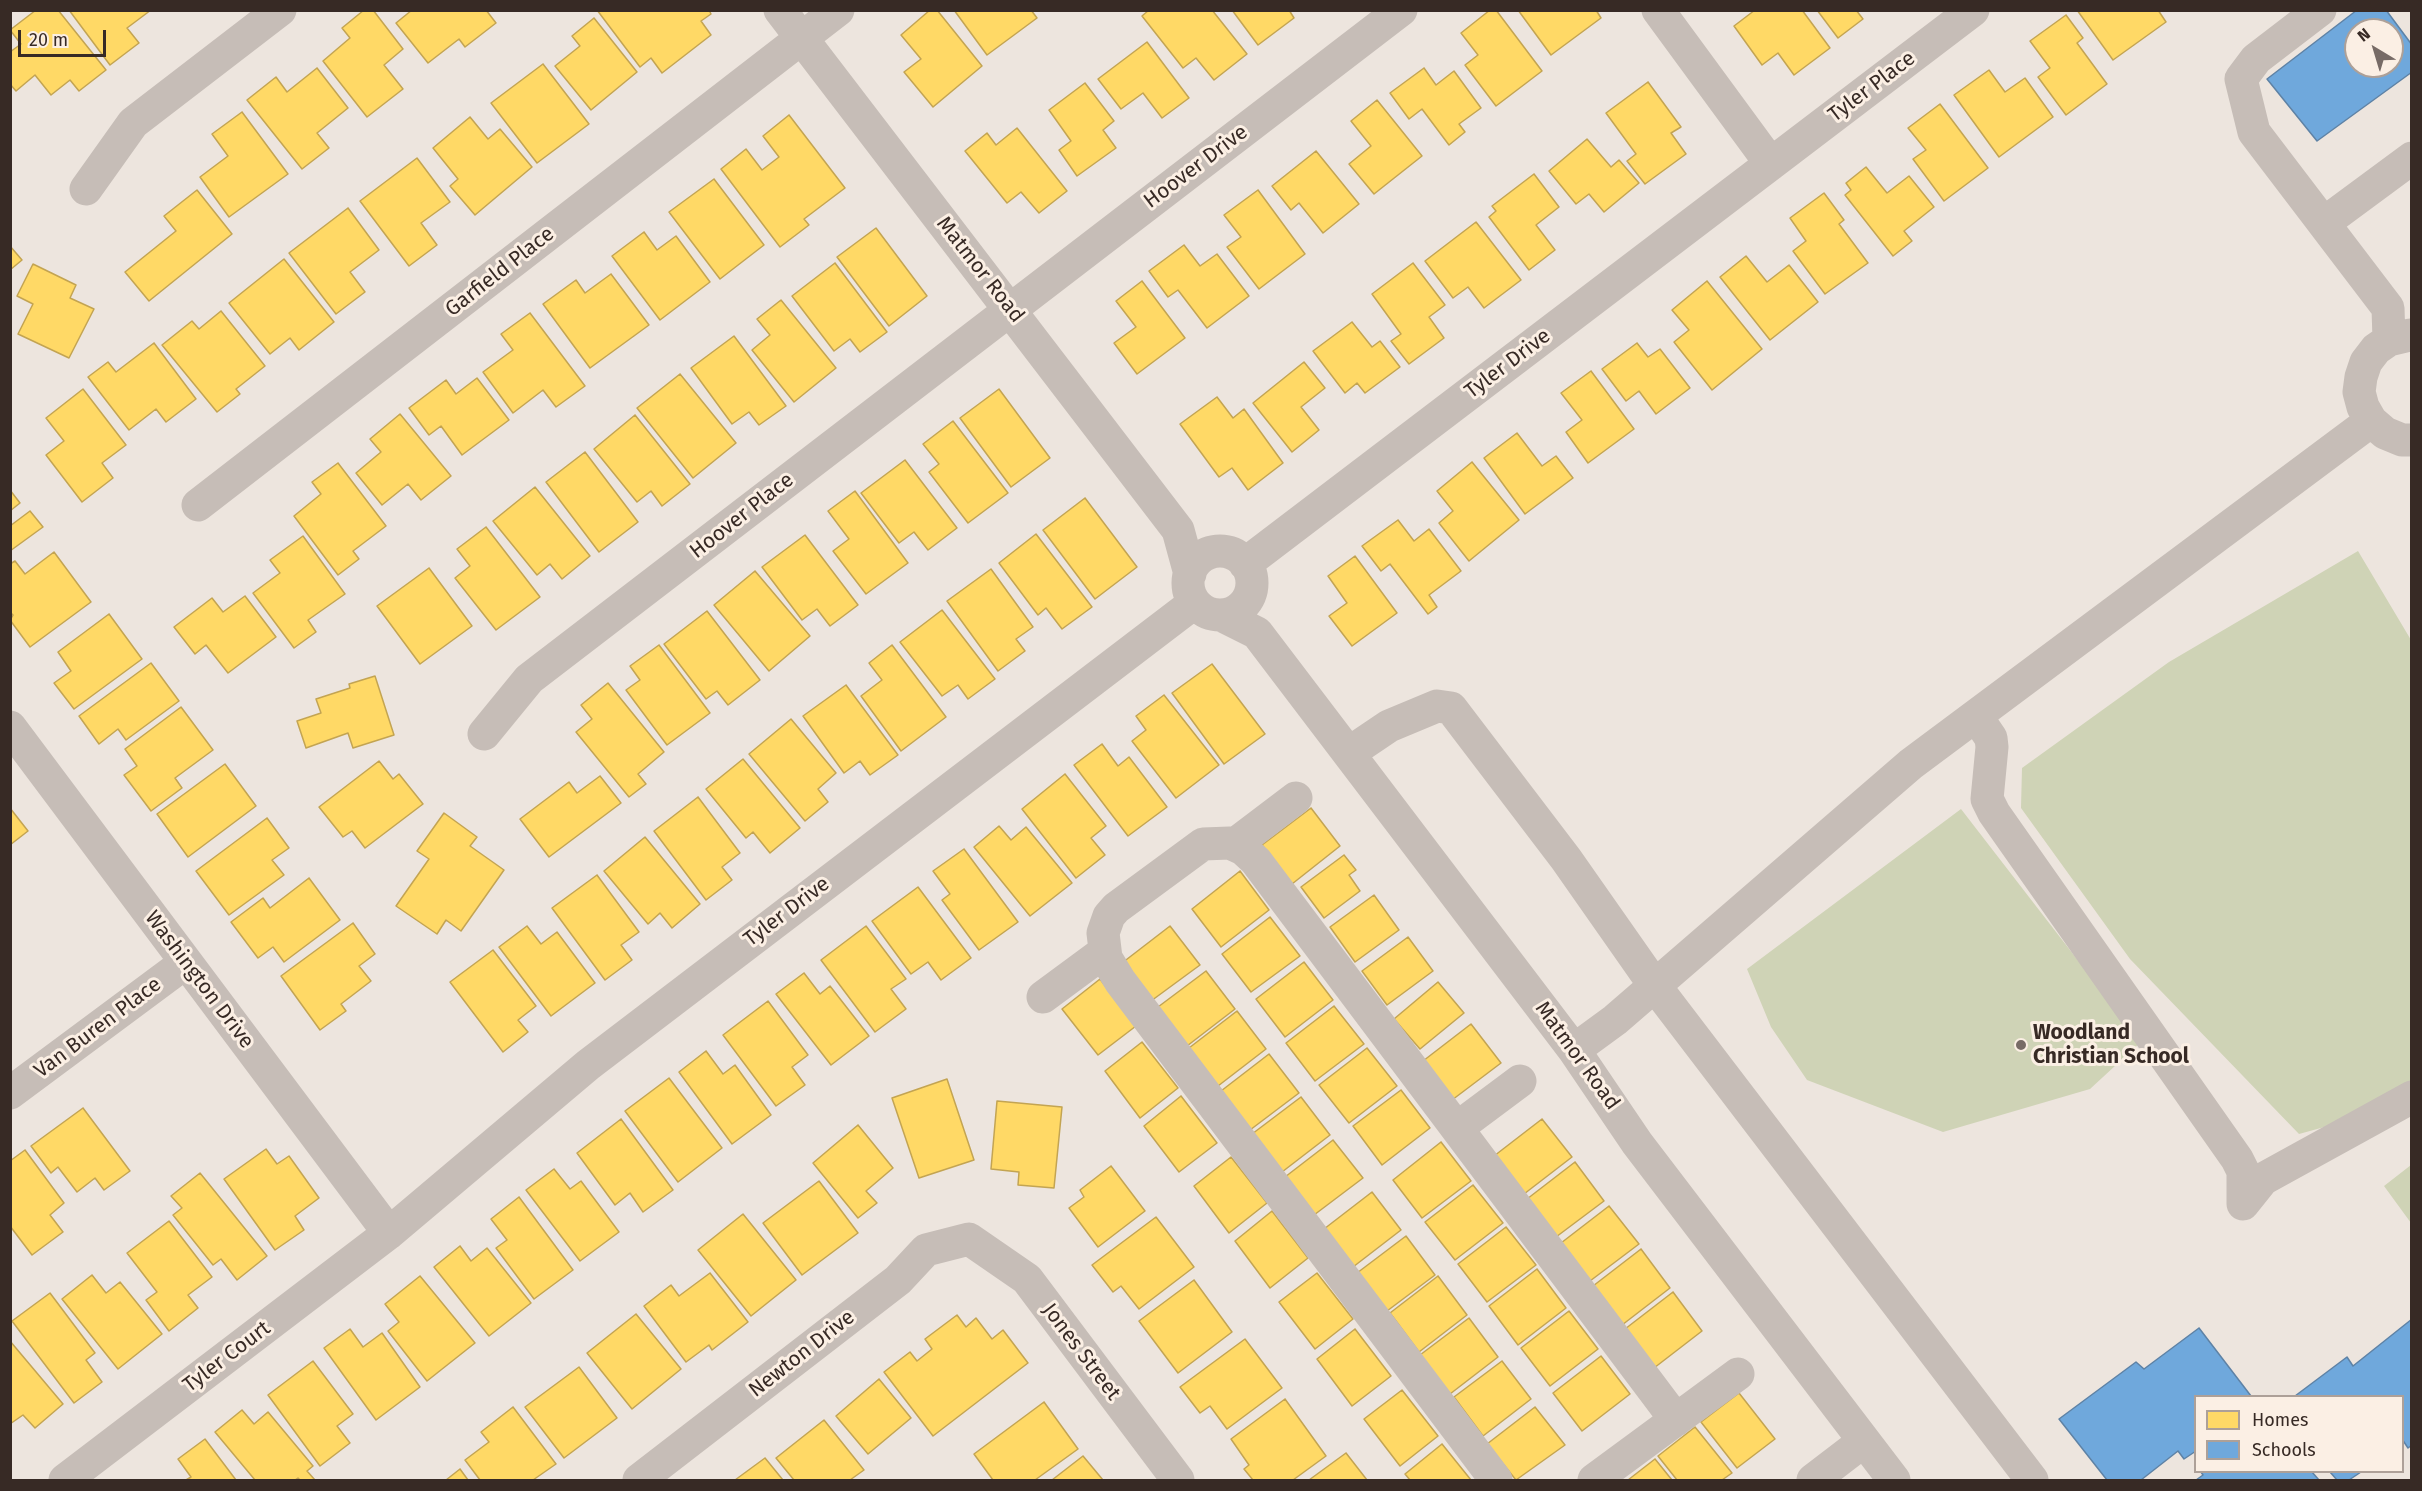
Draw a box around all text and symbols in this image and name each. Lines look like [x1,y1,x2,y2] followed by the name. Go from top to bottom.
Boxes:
[21,18,110,56] scale bar
[2344,18,2404,78] north arrow
[2354,24,2374,46] text: N
[29,29,68,51] text: 20 m
[1824,46,1920,128] street label: Tyler Place
[1139,120,1253,214] street label: Hoover Drive
[931,212,1029,328] street label: Matmor Road
[441,222,559,322] street label: Garfield Place
[1460,324,1556,404] street label: Tyler Drive
[685,468,799,564] street label: Hoover Place
[739,872,835,952] street label: Tyler Drive
[139,906,259,1054] street label: Washington Drive
[30,972,166,1084] street label: Van Buren Place
[1529,997,1625,1115] street label: Matmor Road
[2033,1020,2189,1070] place label: Woodland Christian School
[2014,1038,2028,1052] marker: Woodland Christian School
[1036,1299,1126,1405] street label: Jones Street
[744,1305,860,1403] street label: Newton Drive
[178,1316,276,1398] street label: Tyler Court
[2194,1395,2404,1473] legend
[2252,1409,2308,1431] text: Homes
[2252,1439,2316,1461] text: Schools

